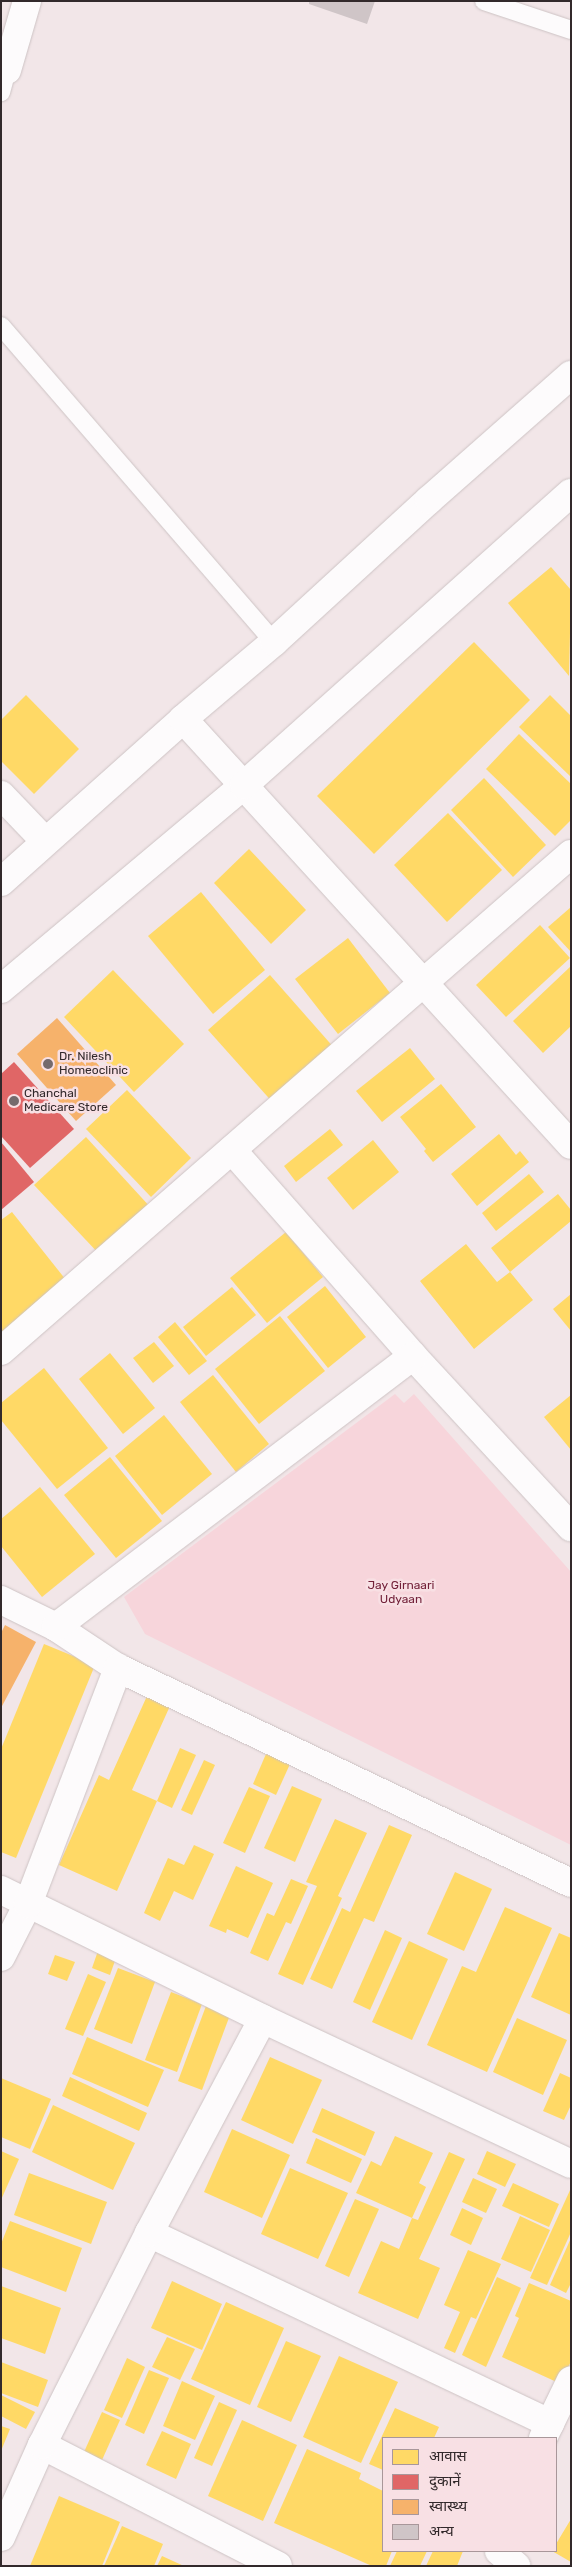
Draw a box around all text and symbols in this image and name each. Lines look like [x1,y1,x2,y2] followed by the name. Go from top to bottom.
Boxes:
[59,1050,128,1078] place label: Dr. Nilesh Homeoclinic
[41,1057,55,1071] marker: Dr. Nilesh Homeoclinic
[24,1087,108,1115] place label: Chanchal Medicare Store
[8,1095,20,1107] marker: Chanchal Medicare Store
[367,1579,435,1607] park label: Jay Girnaari Udyaan
[382,2437,557,2552] legend
[429,2447,467,2465] text: आवास
[429,2472,461,2490] text: दुकानें
[429,2497,467,2515] text: स्वास्थ्य
[429,2522,454,2540] text: अन्य

